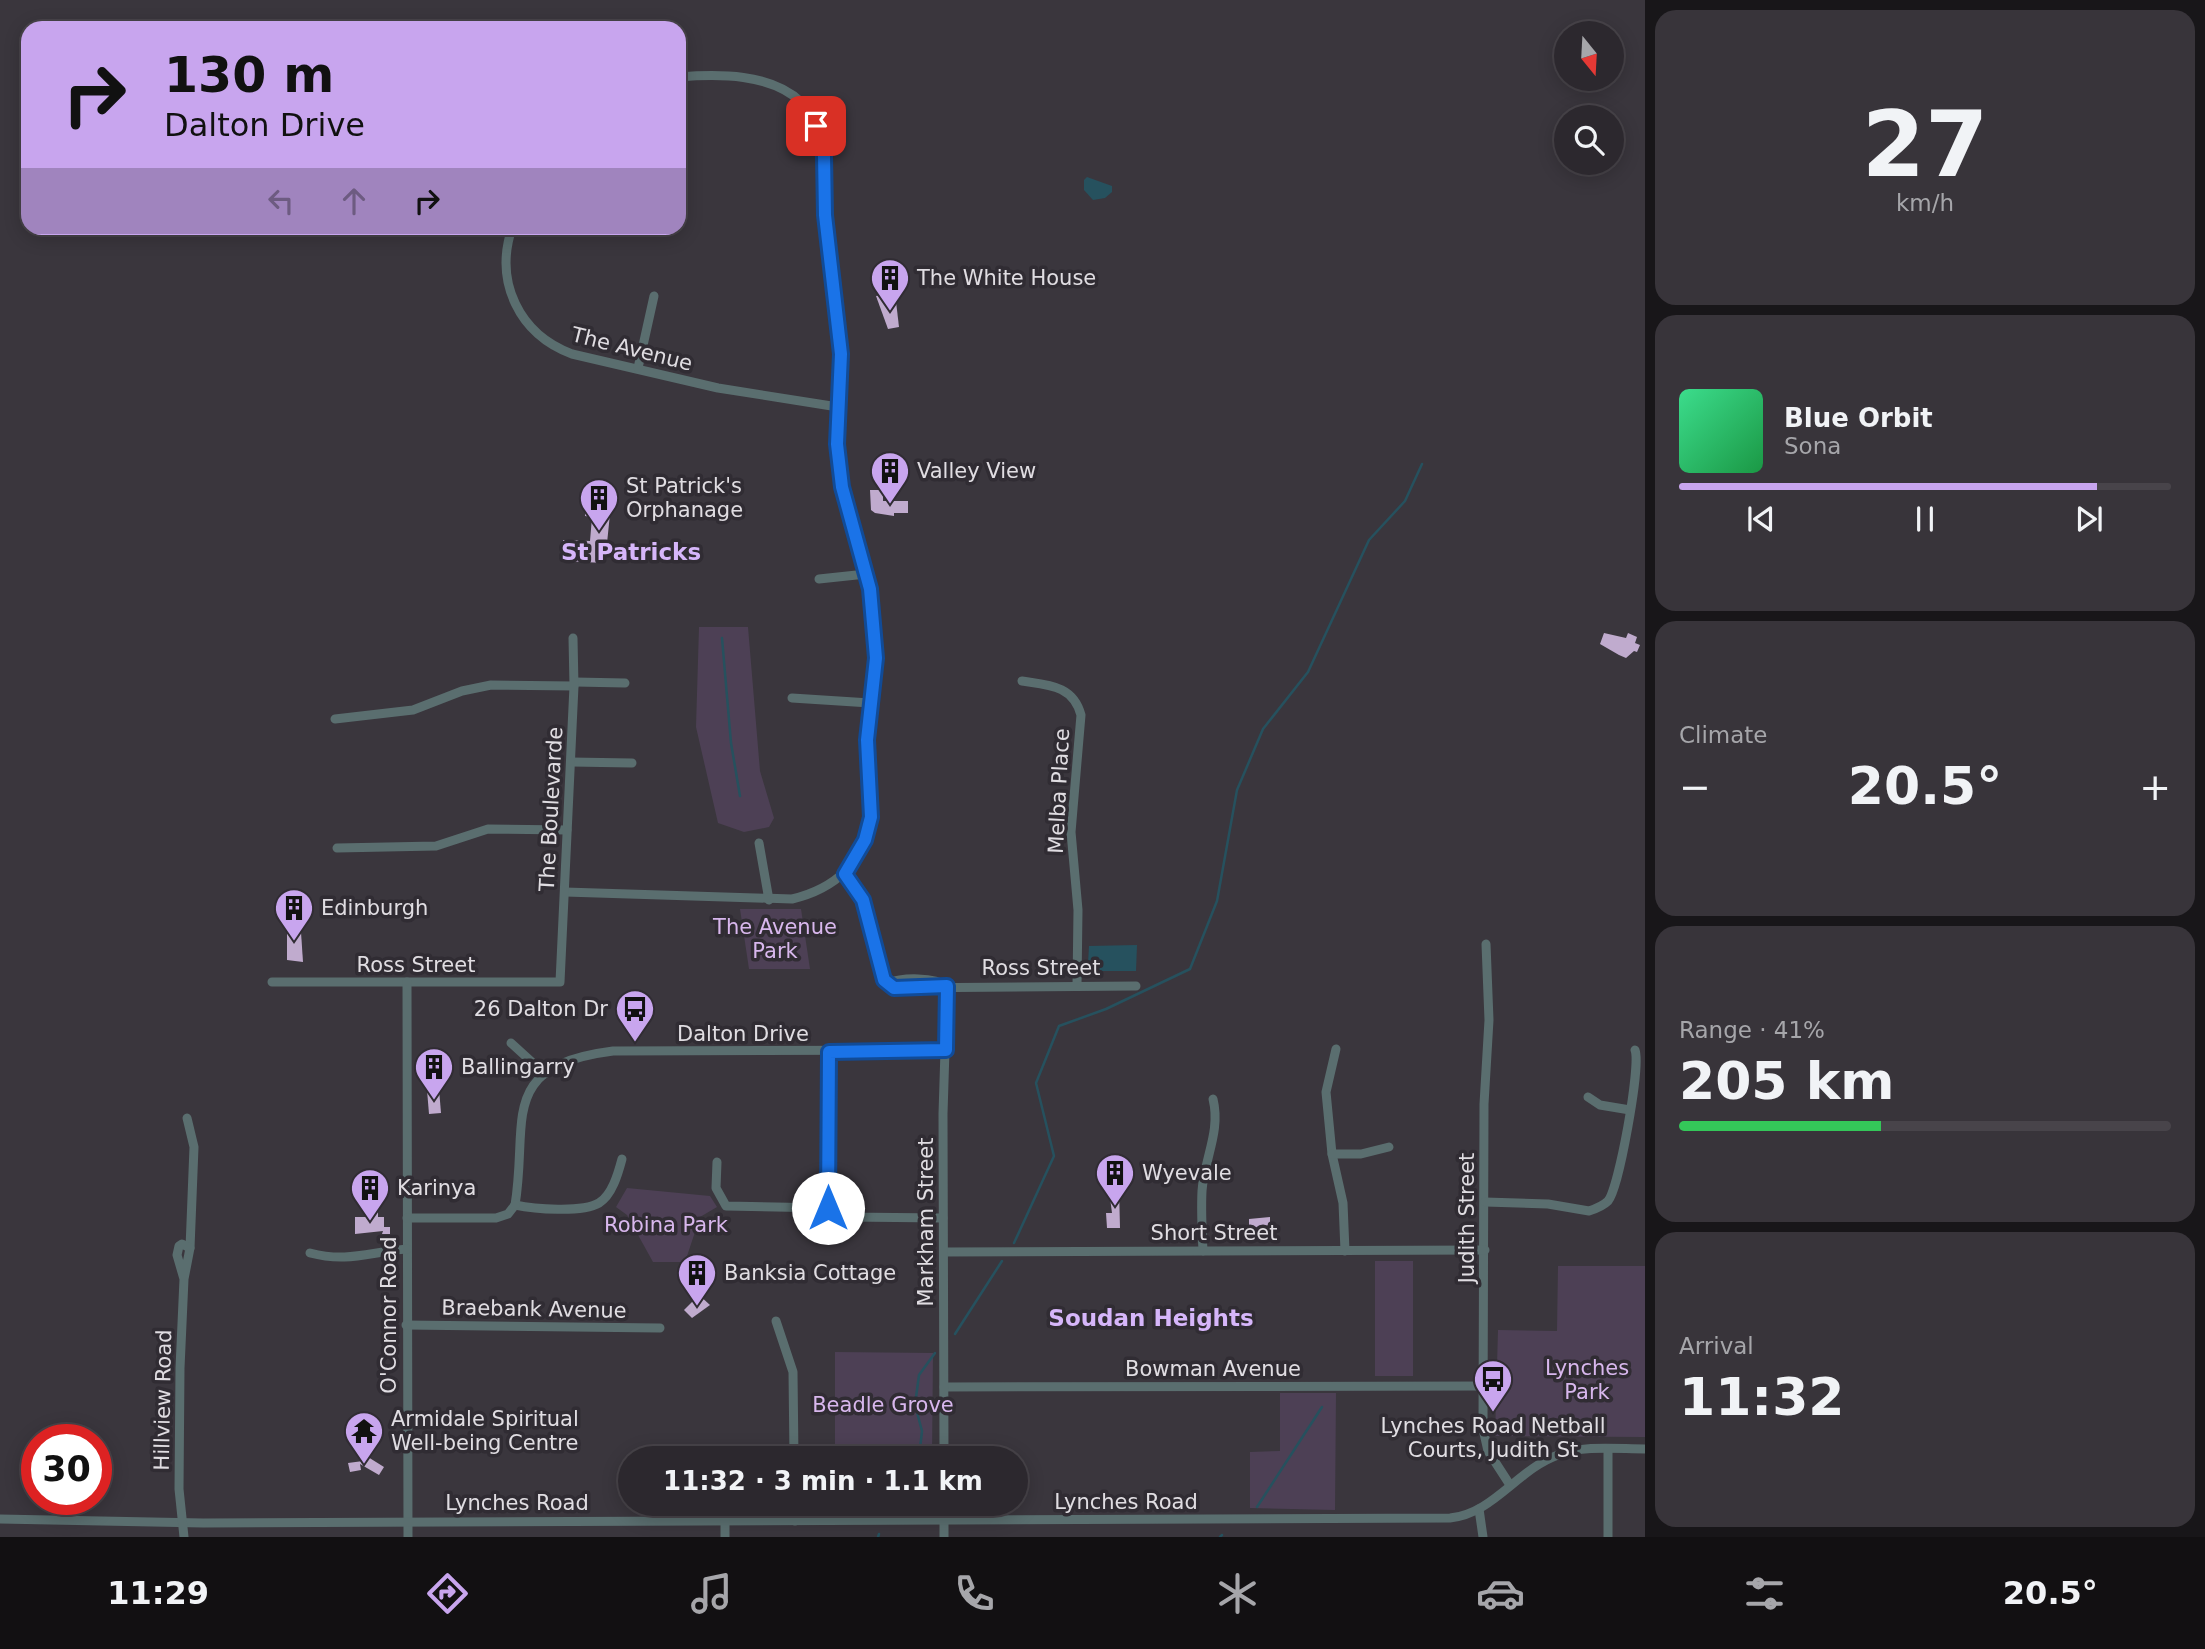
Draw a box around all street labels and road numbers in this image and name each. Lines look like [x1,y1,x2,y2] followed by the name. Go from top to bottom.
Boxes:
[568,322,695,376] street label: The Avenue
[535,726,567,893] street label: The Boulevarde
[1044,728,1074,854] street label: Melba Place
[357,953,475,977] street label: Ross Street
[982,956,1100,980] street label: Ross Street
[677,1022,809,1046] street label: Dalton Drive
[914,1138,938,1306] street label: Markham Street
[1455,1153,1479,1285] street label: Judith Street
[1151,1221,1277,1245] street label: Short Street
[377,1236,401,1394] street label: O'Connor Road
[441,1295,627,1323] street label: Braebank Avenue
[150,1329,176,1471] street label: Hillview Road
[1125,1357,1301,1381] street label: Bowman Avenue
[1054,1490,1198,1514] street label: Lynches Road
[445,1491,589,1515] street label: Lynches Road

